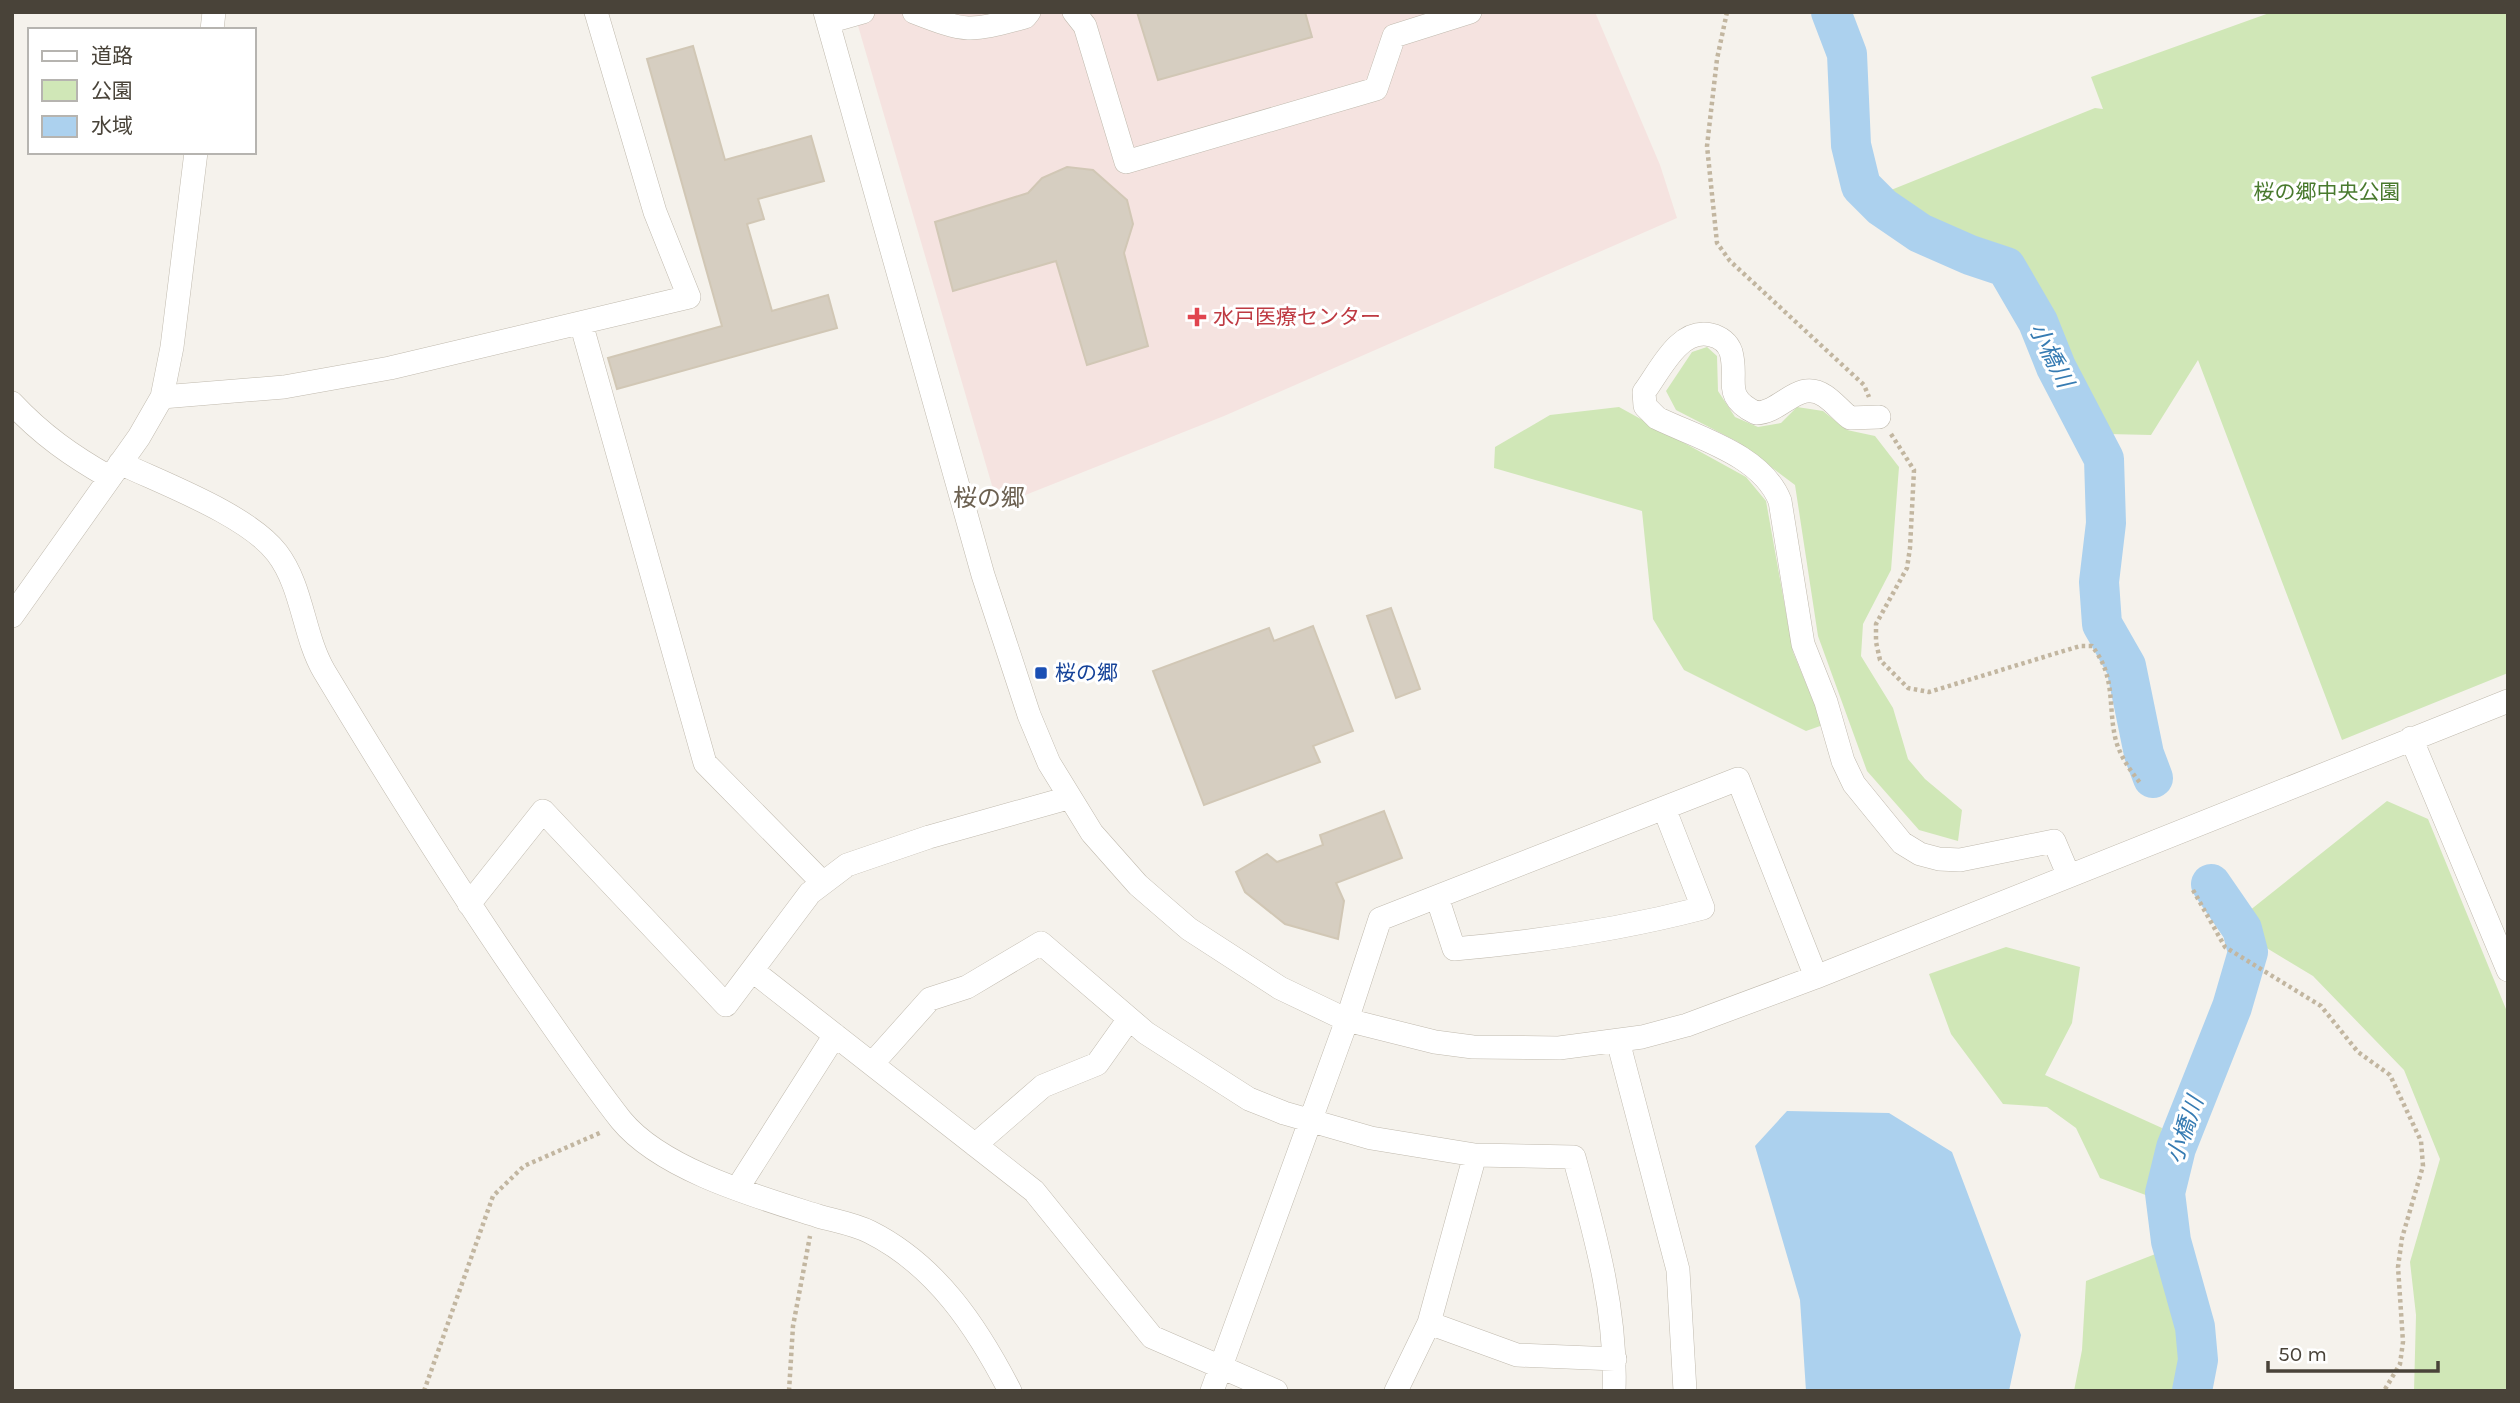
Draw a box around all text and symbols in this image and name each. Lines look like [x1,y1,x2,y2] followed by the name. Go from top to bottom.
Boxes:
[28,28,256,154] legend
[91,44,133,68] text: 道路
[91,79,133,103] text: 公園
[91,114,133,138] text: 水域
[2254,180,2401,204] park label: 桜の郷中央公園
[1213,305,1381,329] place label: 水戸医療センター
[1187,307,1207,327] marker: 水戸医療センター
[2023,318,2080,395] water label: 小橋川
[953,484,1025,512] district label: 桜の郷
[1055,661,1118,685] place label: 桜の郷
[1033,665,1049,681] marker: 桜の郷
[2161,1090,2210,1167] water label: 小橋川
[2268,1330,2438,1374] scale bar
[2278,1342,2327,1366] text: 50 m

